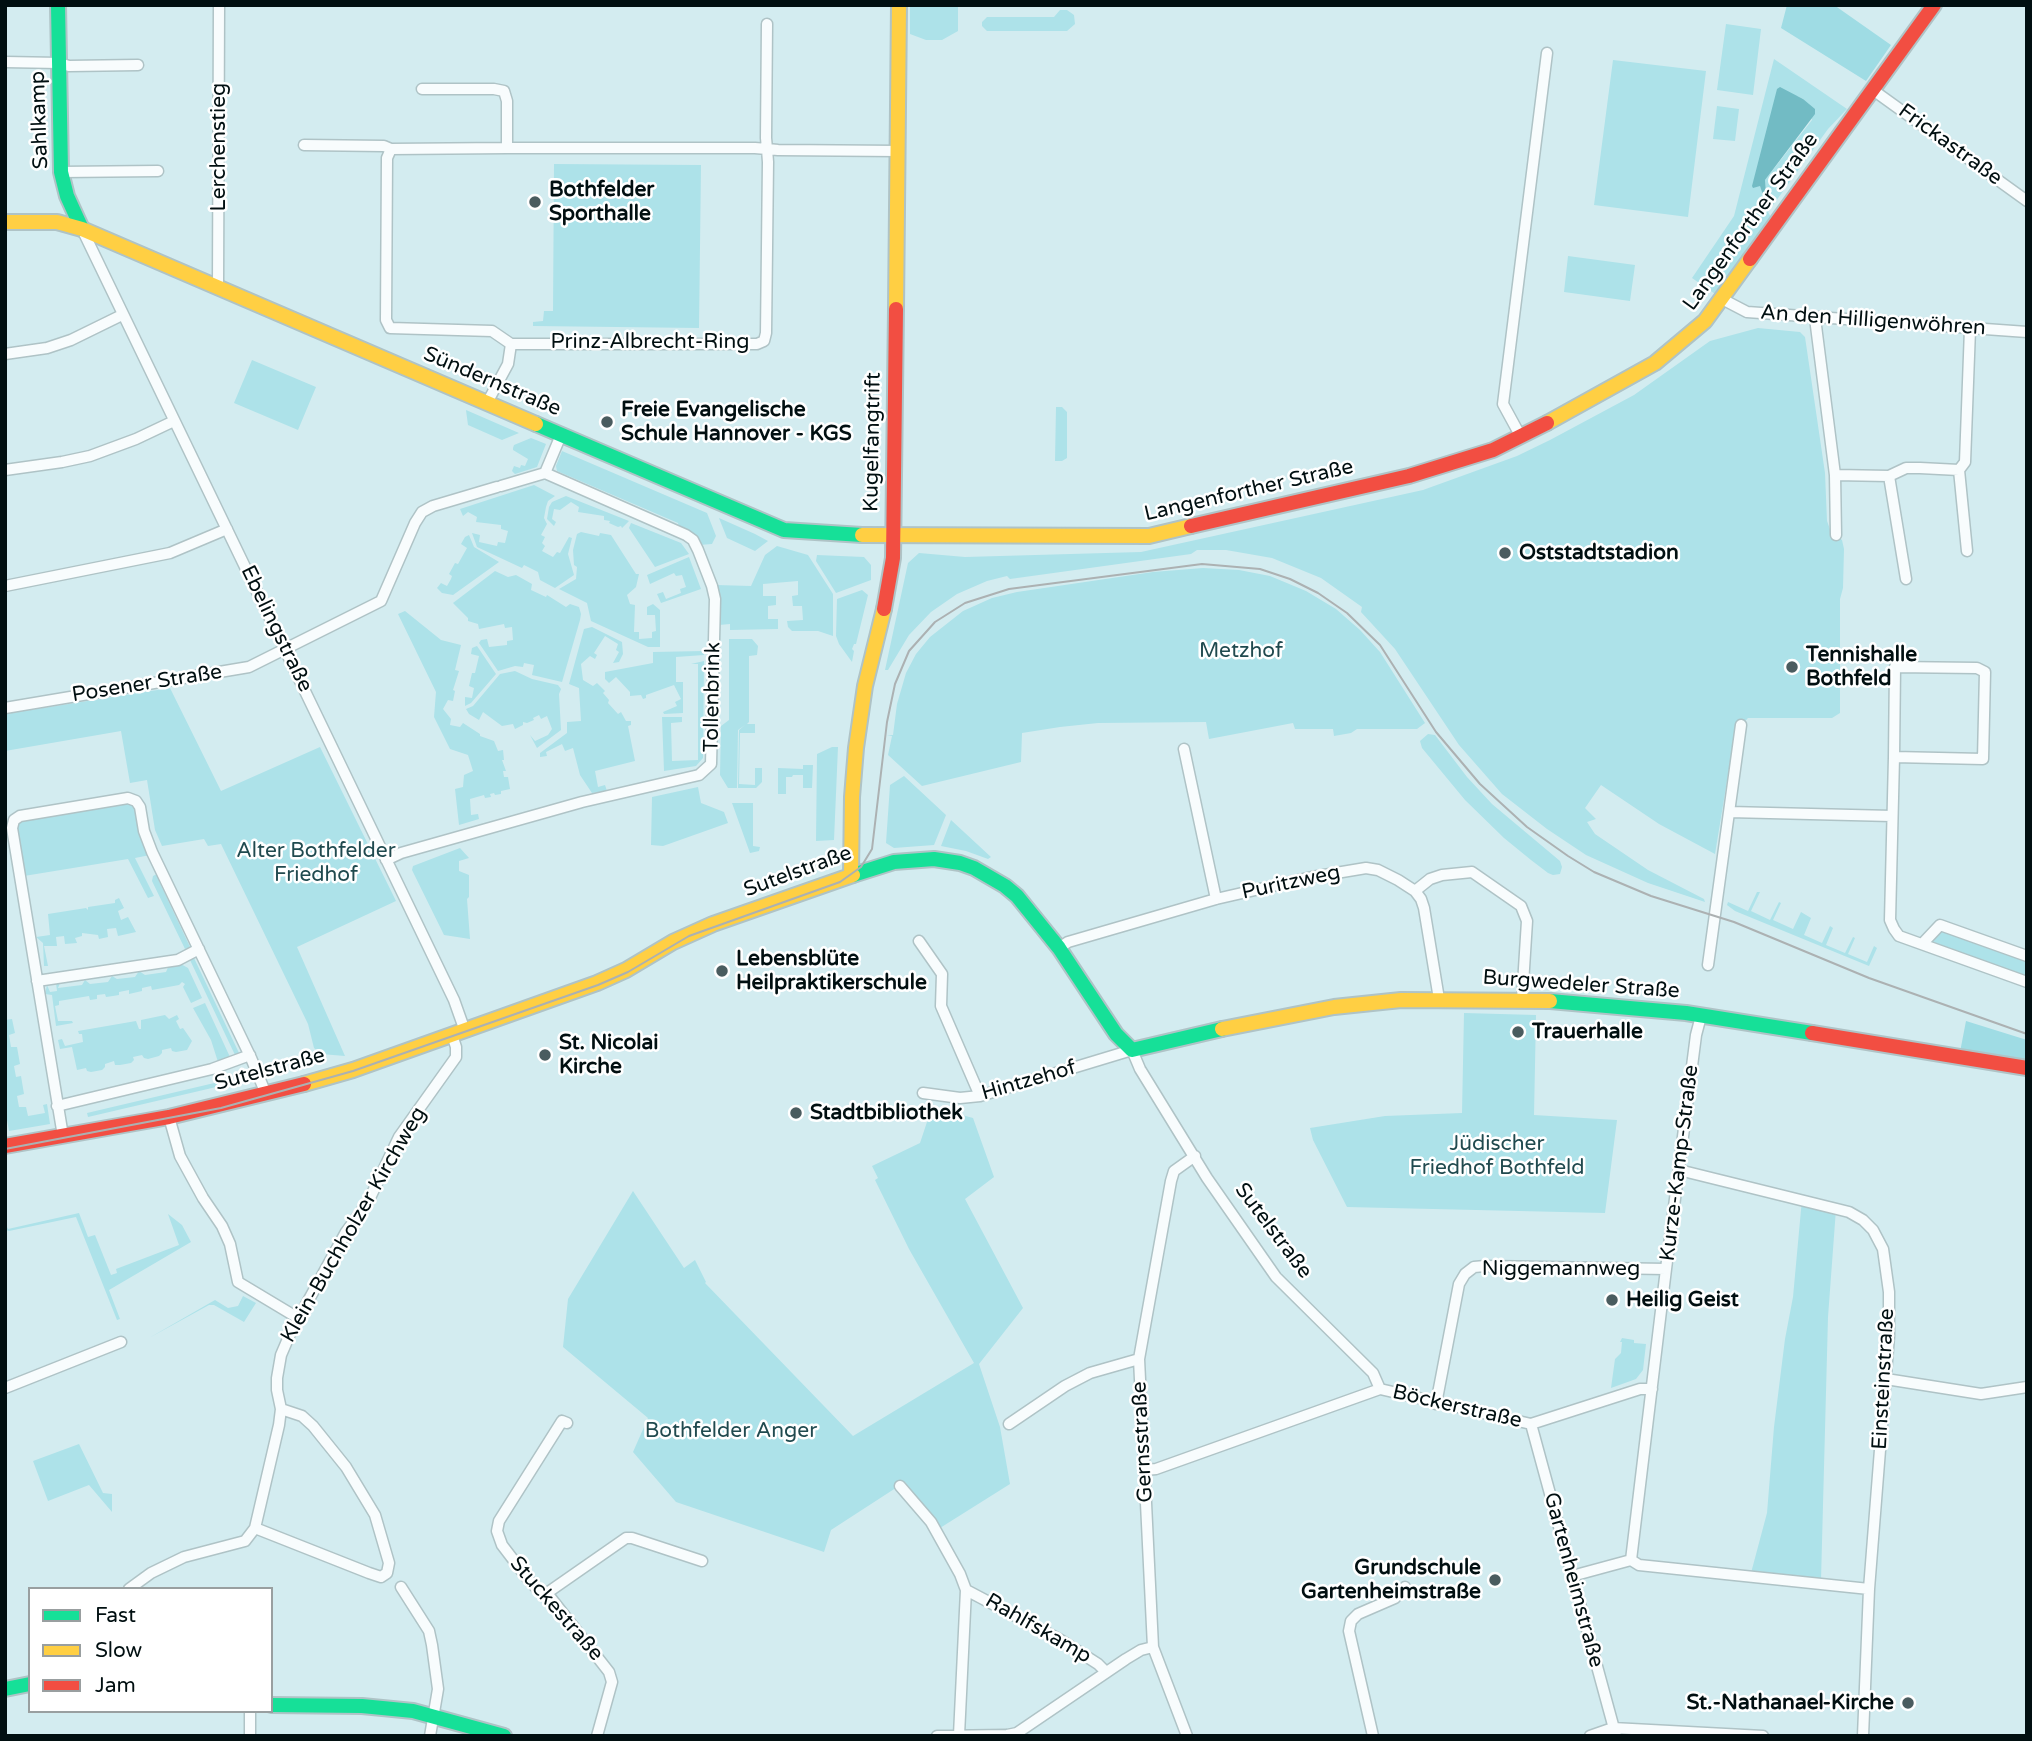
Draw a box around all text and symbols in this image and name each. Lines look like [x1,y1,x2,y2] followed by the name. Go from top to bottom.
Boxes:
[26,70,54,170] street label: Sahlkamp
[206,83,232,211] street label: Lerchenstieg
[1893,99,2007,191] street label: Frickastraße
[1678,128,1824,316] street label: Langenforther Straße
[549,177,654,227] place label: Bothfelder Sporthalle
[527,194,543,210] marker: Bothfelder Sporthalle
[1759,301,1987,341] street label: An den Hilligenwöhren
[551,329,749,355] street label: Prinz-Albrecht-Ring
[420,342,564,422] street label: Sündernstraße
[859,372,887,512] street label: Kugelfangtrift
[621,397,852,447] place label: Freie Evangelische Schule Hannover - KGS
[599,414,615,430] marker: Freie Evangelische Schule Hannover - KGS
[1142,455,1356,527] street label: Langenforther Straße
[1519,540,1679,566] place label: Oststadtstadion
[1497,545,1513,561] marker: Oststadtstadion
[235,562,317,696] street label: Ebelingstraße
[1199,638,1283,664] park label: Metzhof
[699,642,727,752] street label: Tollenbrink
[1806,642,1917,692] place label: Tennishalle Bothfeld
[1784,659,1800,675] marker: Tennishalle Bothfeld
[70,660,224,708] street label: Posener Straße
[236,838,396,888] park label: Alter Bothfelder Friedhof
[741,841,855,903] street label: Sutelstraße
[1239,860,1343,906] street label: Puritzweg
[736,946,927,996] place label: Lebensblüte Heilpraktikerschule
[714,963,730,979] marker: Lebensblüte Heilpraktikerschule
[1482,966,1680,1004] street label: Burgwedeler Straße
[1532,1019,1643,1045] place label: Trauerhalle
[1510,1024,1526,1040] marker: Trauerhalle
[559,1030,658,1080] place label: St. Nicolai Kirche
[212,1043,328,1097] street label: Sutelstraße
[537,1047,553,1063] marker: St. Nicolai Kirche
[979,1055,1079,1107] street label: Hintzehof
[1655,1064,1705,1262] street label: Kurze-Kamp-Straße
[810,1100,963,1126] place label: Stadtbibliothek
[276,1103,432,1347] street label: Klein-Buchholzer Kirchweg
[788,1105,804,1121] marker: Stadtbibliothek
[1410,1131,1584,1181] park label: Jüdischer Friedhof Bothfeld
[1229,1178,1317,1284] street label: Sutelstraße
[1482,1256,1640,1282] street label: Niggemannweg
[1626,1287,1739,1313] place label: Heilig Geist
[1604,1292,1620,1308] marker: Heilig Geist
[1868,1308,1900,1450] street label: Einsteinstraße
[1390,1380,1524,1434] street label: Böckerstraße
[1127,1381,1159,1503] street label: Gernsstraße
[645,1418,817,1444] park label: Bothfelder Anger
[1538,1490,1608,1670] street label: Gartenheimstraße
[504,1552,608,1666] street label: Stuckestraße
[1301,1555,1481,1605] place label: Grundschule Gartenheimstraße
[1487,1572,1503,1588] marker: Grundschule Gartenheimstraße
[28,1587,273,1713] legend
[980,1588,1096,1670] street label: Rahlfskamp
[95,1603,136,1628] text: Fast
[95,1638,142,1663] text: Slow
[95,1673,136,1698] text: Jam
[1687,1690,1894,1716] place label: St.-Nathanael-Kirche
[1900,1695,1916,1711] marker: St.-Nathanael-Kirche

